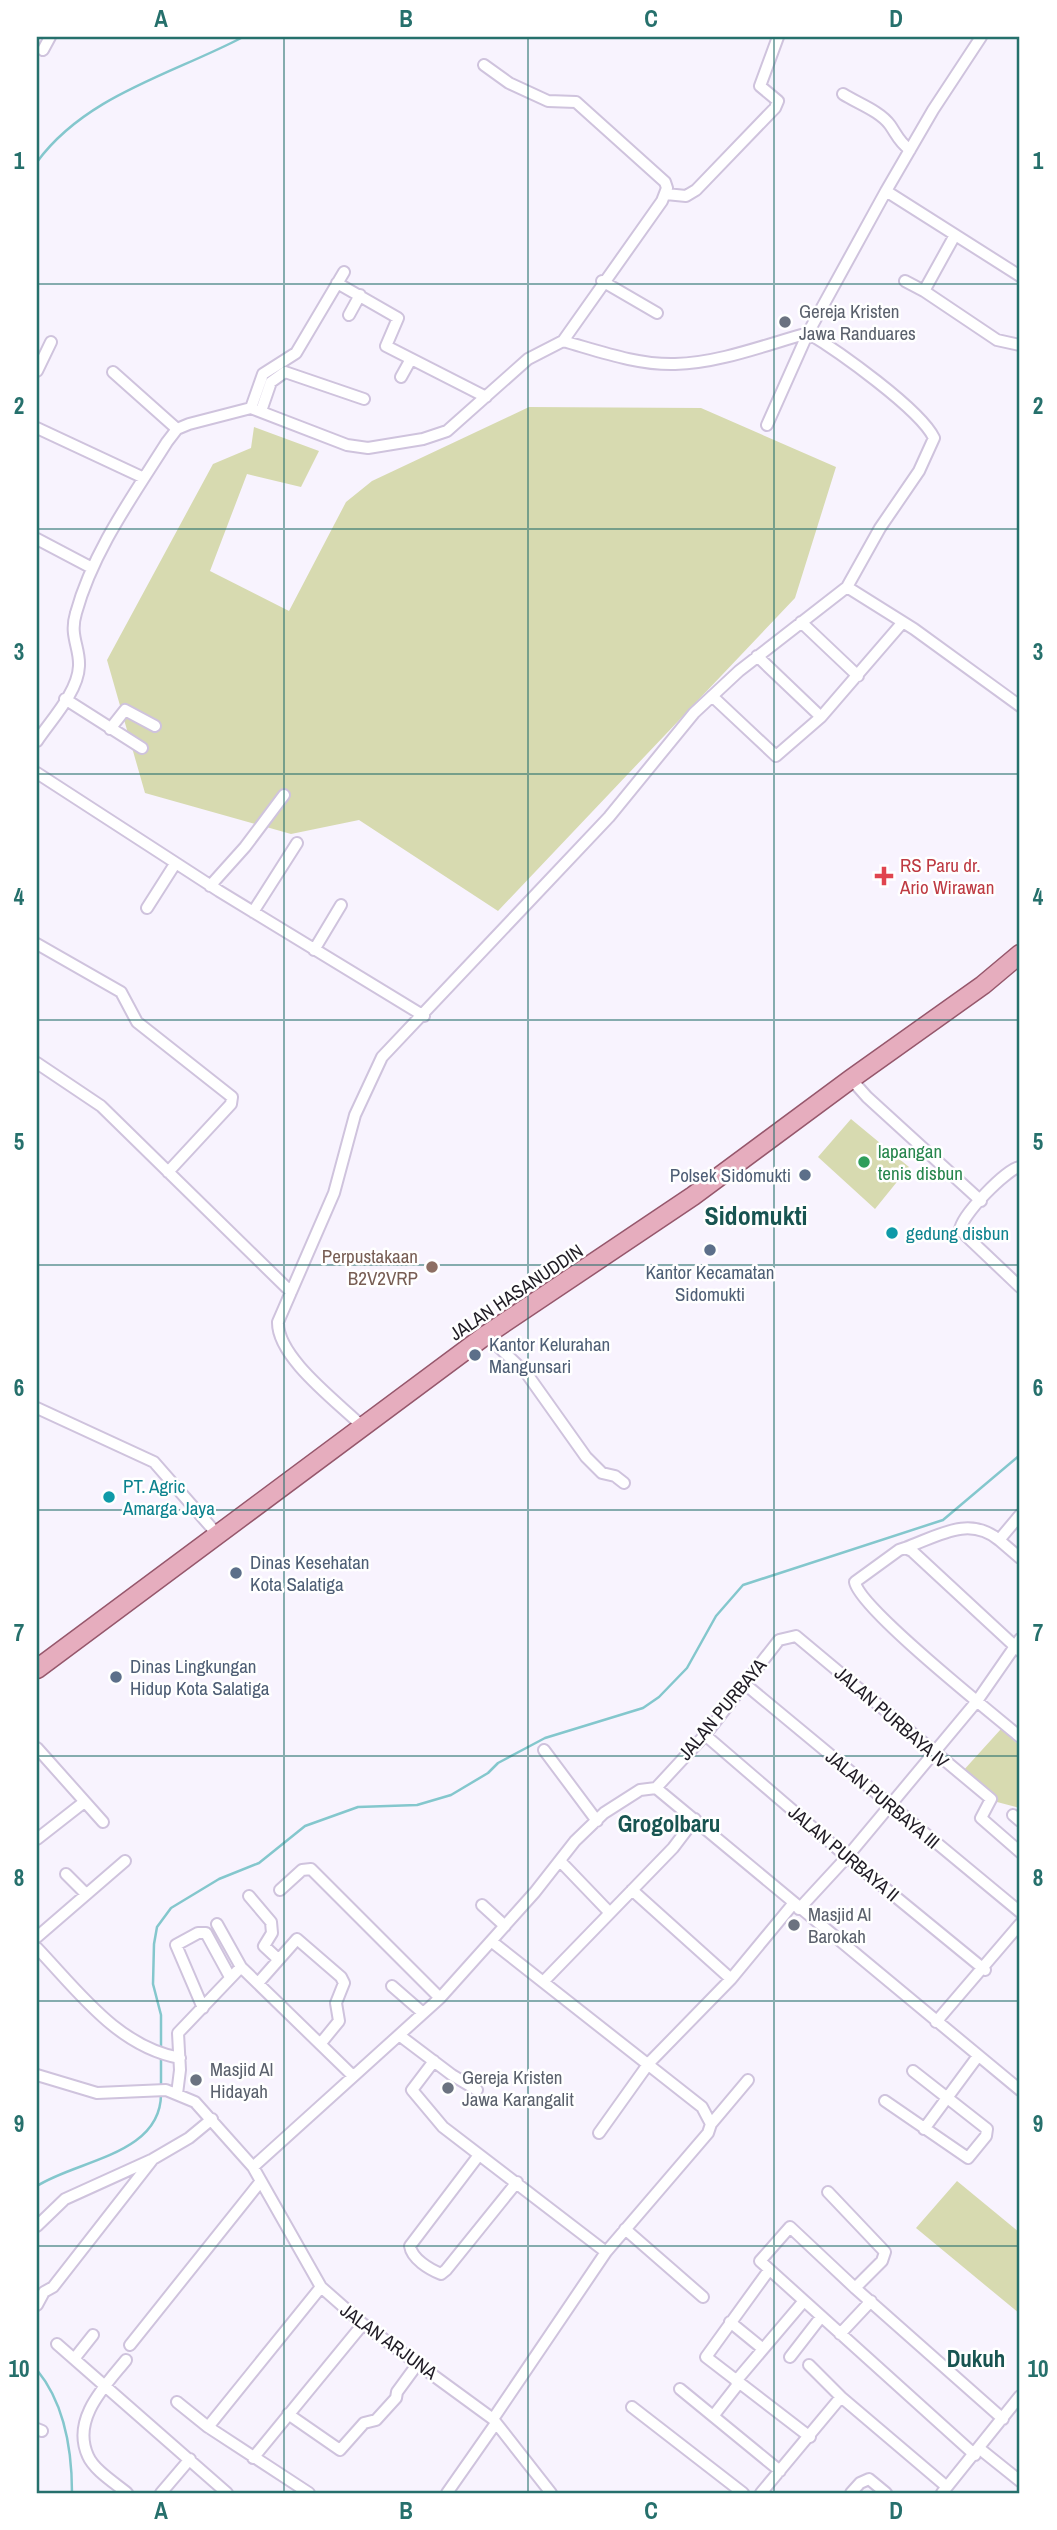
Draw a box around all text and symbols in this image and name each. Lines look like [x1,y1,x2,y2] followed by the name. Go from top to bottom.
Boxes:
[154,3,168,34] text: A
[399,3,413,34] text: B
[644,3,658,34] text: C
[889,3,903,34] text: D
[14,145,25,176] text: 1
[1033,145,1044,176] text: 1
[799,298,916,346] place label: Gereja Kristen Jawa Randuares
[777,314,793,330] marker: Gereja Kristen Jawa Randuares
[14,390,24,421] text: 2
[1033,390,1043,421] text: 2
[14,636,24,667] text: 3
[1033,636,1043,667] text: 3
[899,852,994,900] place label: RS Paru dr. Ario Wirawan
[874,866,894,886] marker: RS Paru dr. Ario Wirawan
[14,881,25,912] text: 4
[1033,881,1044,912] text: 4
[14,1126,24,1157] text: 5
[1033,1126,1043,1157] text: 5
[878,1138,963,1186] place label: lapangan tenis disbun
[856,1154,872,1170] marker: lapangan tenis disbun
[670,1162,791,1188] place label: Polsek Sidomukti
[797,1167,813,1183] marker: Polsek Sidomukti
[704,1198,808,1233] district label: Sidomukti
[906,1220,1009,1246] place label: gedung disbun
[884,1225,900,1241] marker: gedung disbun
[444,1238,588,1346] street label: JALAN HASANUDDIN
[702,1242,718,1258] marker: Kantor Kecamatan Sidomukti
[322,1243,418,1291] place label: Perpustakaan B2V2VRP
[424,1259,440,1275] marker: Perpustakaan B2V2VRP
[645,1259,775,1307] place label: Kantor Kecamatan Sidomukti
[489,1331,610,1379] place label: Kantor Kelurahan Mangunsari
[467,1347,483,1363] marker: Kantor Kelurahan Mangunsari
[14,1372,24,1403] text: 6
[1033,1372,1043,1403] text: 6
[122,1473,215,1521] place label: PT. Agric Amarga Jaya
[101,1489,117,1505] marker: PT. Agric Amarga Jaya
[250,1549,370,1597] place label: Dinas Kesehatan Kota Salatiga
[228,1565,244,1581] marker: Dinas Kesehatan Kota Salatiga
[14,1617,24,1648] text: 7
[1033,1617,1043,1648] text: 7
[672,1652,773,1765] street label: JALAN PURBAYA
[130,1653,270,1701] place label: Dinas Lingkungan Hidup Kota Salatiga
[829,1660,955,1774] street label: JALAN PURBAYA IV
[108,1669,124,1685] marker: Dinas Lingkungan Hidup Kota Salatiga
[821,1745,945,1853] street label: JALAN PURBAYA III
[784,1800,904,1906] street label: JALAN PURBAYA II
[618,1808,720,1839] district label: Grogolbaru
[14,1862,24,1893] text: 8
[1033,1862,1043,1893] text: 8
[808,1901,871,1949] place label: Masjid Al Barokah
[786,1917,802,1933] marker: Masjid Al Barokah
[210,2056,273,2104] place label: Masjid Al Hidayah
[462,2064,574,2112] place label: Gereja Kristen Jawa Karangalit
[188,2072,204,2088] marker: Masjid Al Hidayah
[440,2080,456,2096] marker: Gereja Kristen Jawa Karangalit
[14,2108,24,2139] text: 9
[1033,2108,1043,2139] text: 9
[335,2297,443,2385] street label: JALAN ARJUNA
[947,2343,1005,2374] district label: Dukuh
[9,2353,29,2384] text: 10
[1028,2353,1048,2384] text: 10
[154,2495,168,2526] text: A
[399,2495,413,2526] text: B
[644,2495,658,2526] text: C
[889,2495,903,2526] text: D

